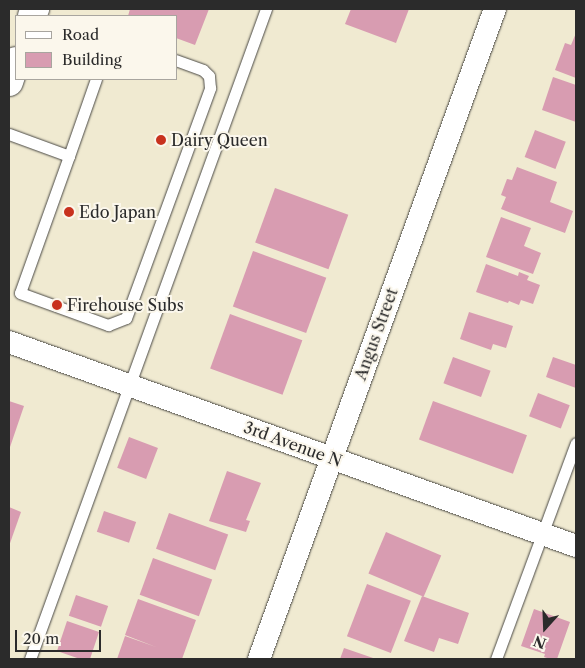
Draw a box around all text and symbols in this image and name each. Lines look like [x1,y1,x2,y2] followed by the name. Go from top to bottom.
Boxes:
[15,15,178,80] legend
[62,25,99,44] text: Road
[62,50,122,69] text: Building
[171,130,268,150] place label: Dairy Queen
[155,134,167,146] marker: Dairy Queen
[79,202,156,222] place label: Edo Japan
[63,206,75,218] marker: Edo Japan
[350,285,402,383] street label: Angus Street
[67,295,184,315] place label: Firehouse Subs
[51,299,63,311] marker: Firehouse Subs
[241,417,345,471] street label: 3rd Avenue N
[520,603,570,653] north arrow
[18,620,104,652] scale bar
[23,629,59,648] text: 20 m
[531,632,549,653] text: N

